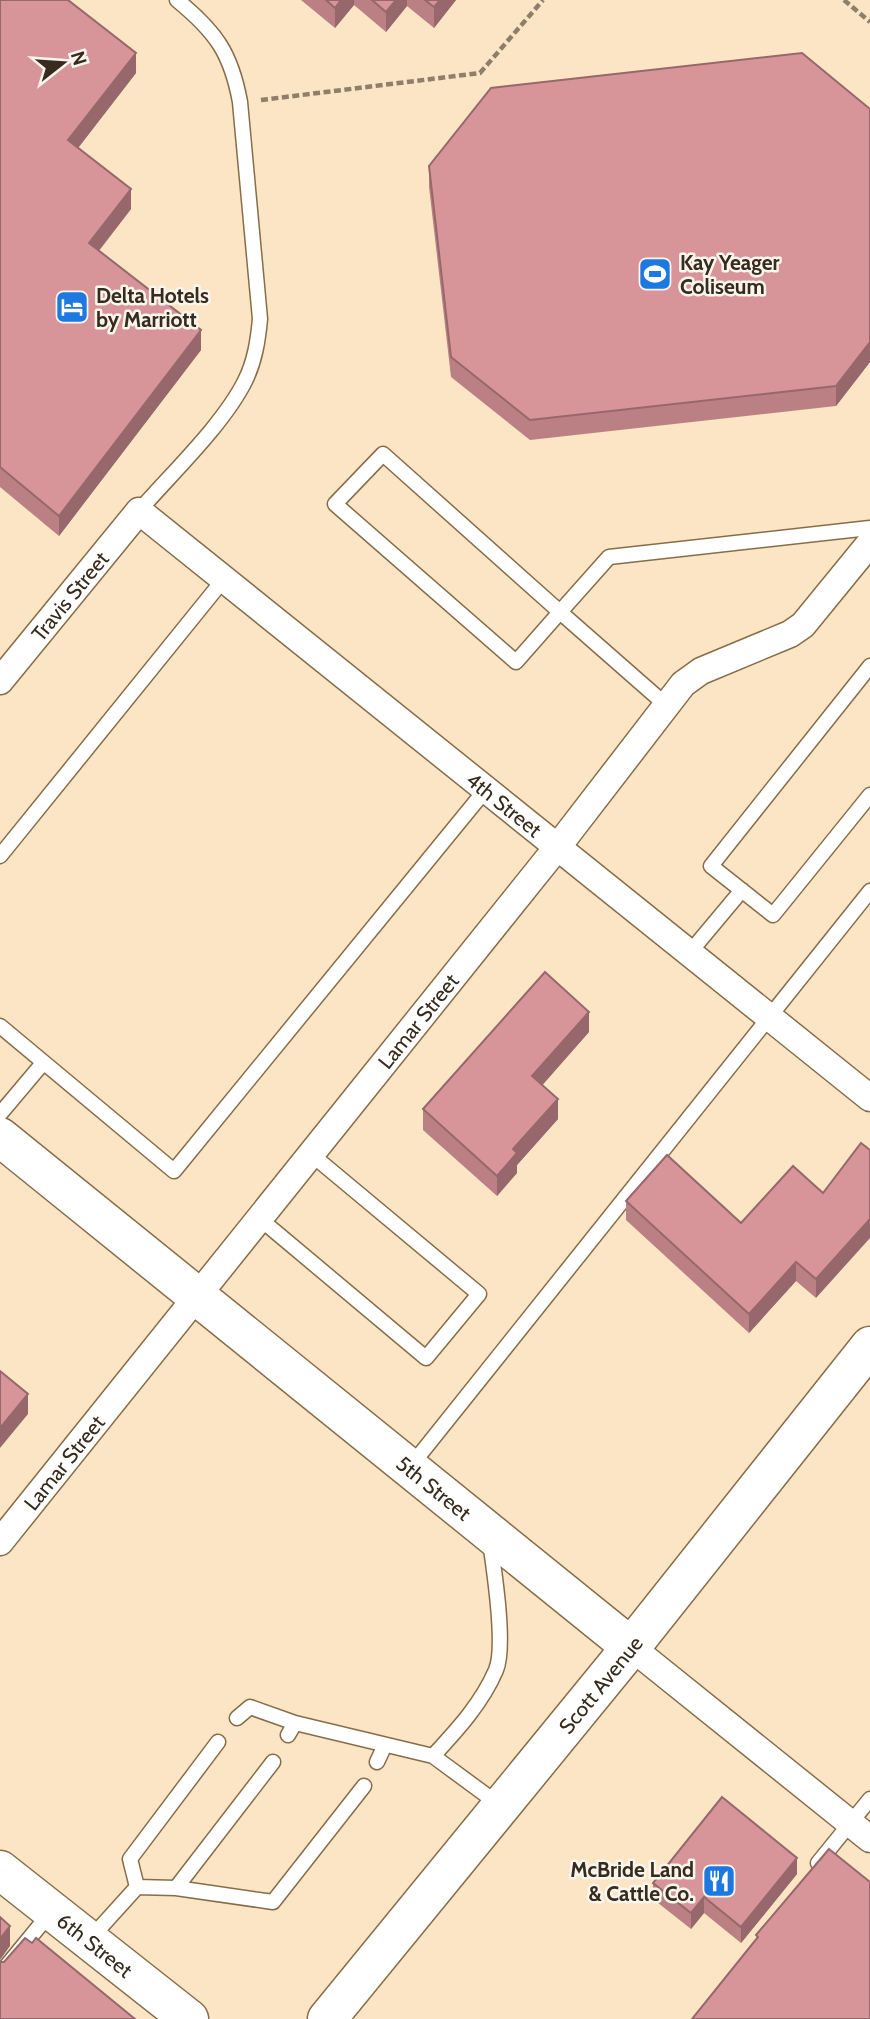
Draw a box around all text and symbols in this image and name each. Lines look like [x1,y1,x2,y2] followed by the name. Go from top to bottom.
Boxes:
[28,28,98,98] north arrow
[66,48,92,68] text: N
[680,250,780,299] place label: Kay Yeager Coliseum
[636,255,674,293] sports icon: Kay Yeager Coliseum
[96,283,209,332] place label: Delta Hotels by Marriott
[53,288,91,326] hotel icon: Delta Hotels by Marriott
[26,546,113,645] street label: Travis Street
[462,767,547,842] street label: 4th Street
[372,968,464,1073] street label: Lamar Street
[18,1410,109,1515] street label: Lamar Street
[392,1450,476,1525] street label: 5th Street
[553,1631,648,1738] street label: Scott Avenue
[570,1857,694,1906] place label: McBride Land & Cattle Co.
[700,1862,738,1900] restaurant icon: McBride Land & Cattle Co.
[52,1907,138,1982] street label: 6th Street

